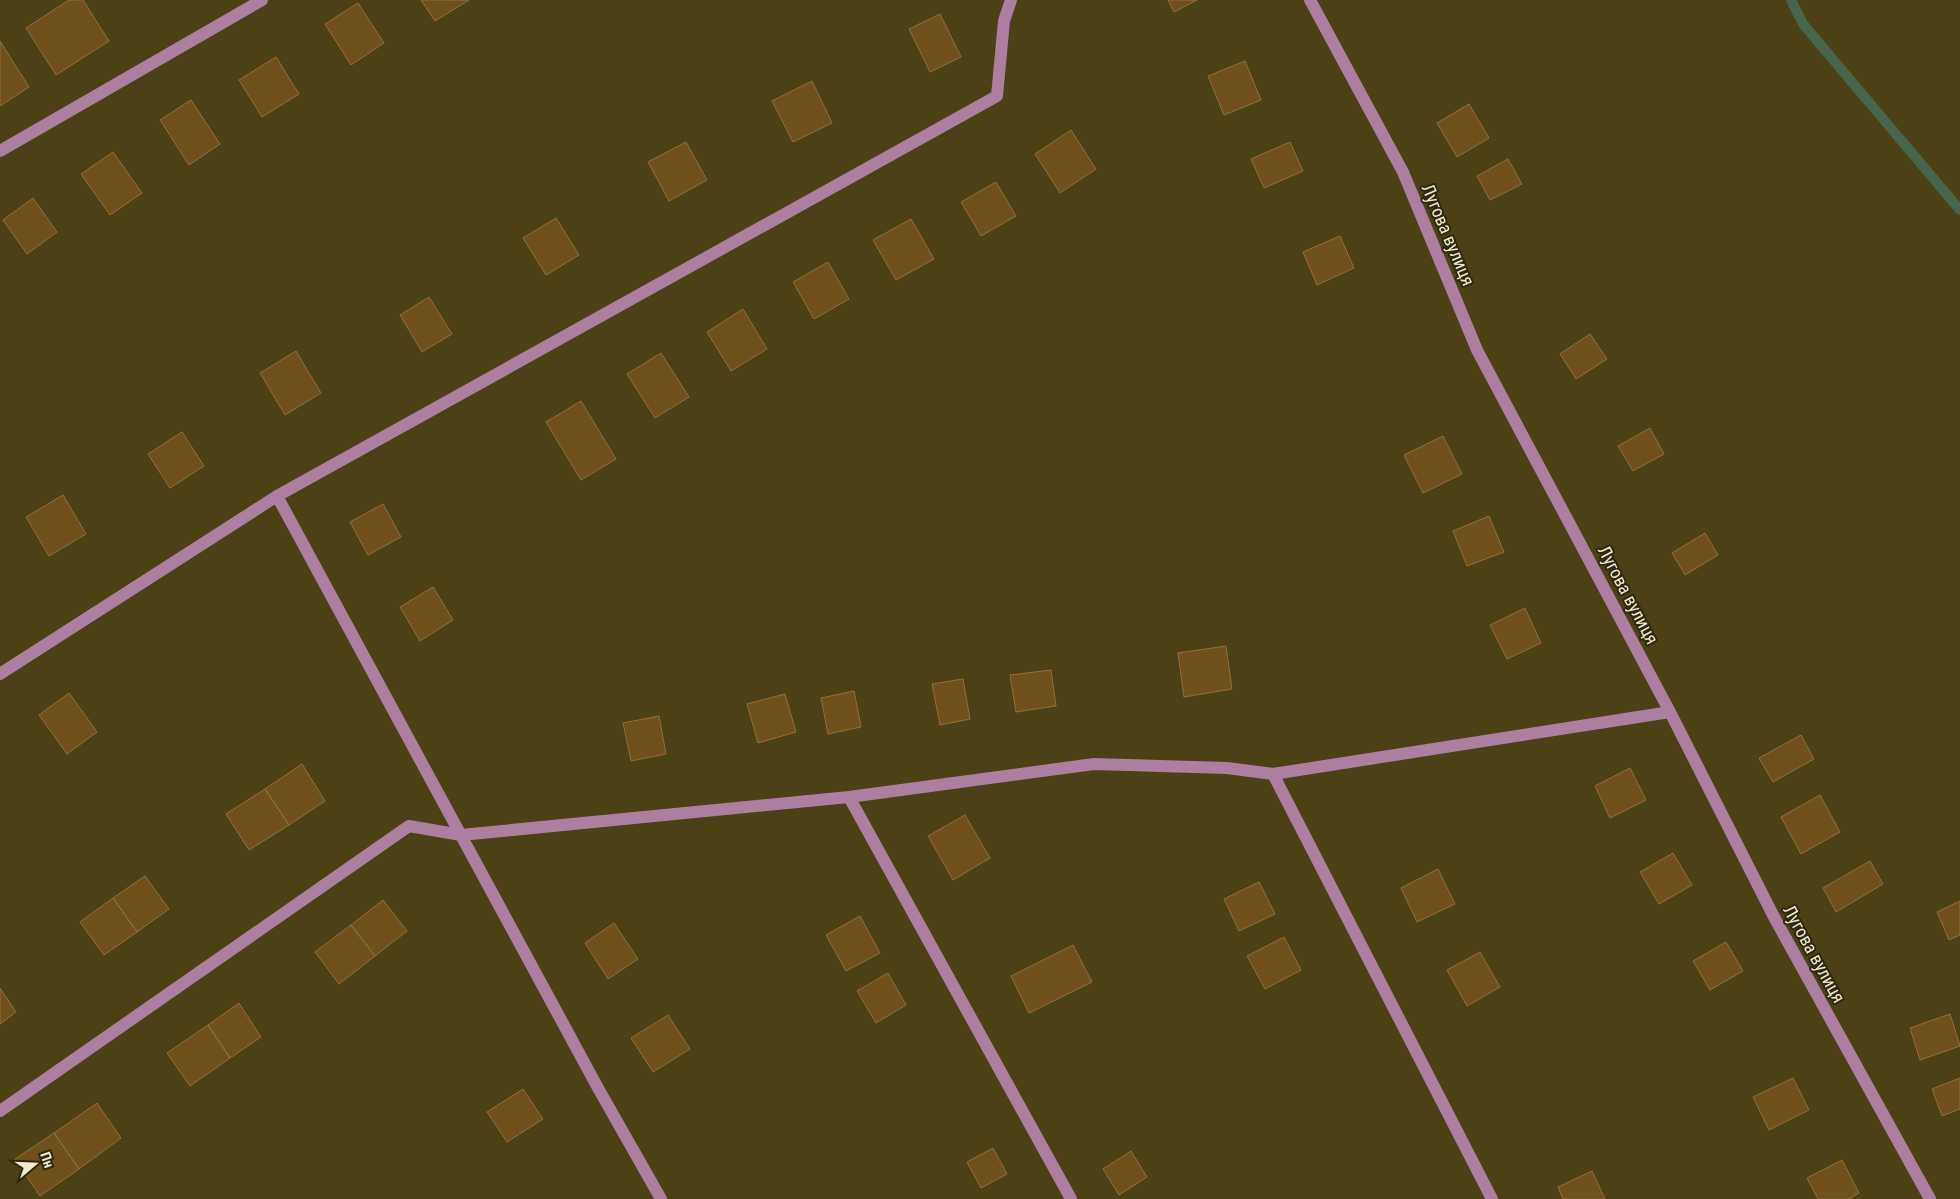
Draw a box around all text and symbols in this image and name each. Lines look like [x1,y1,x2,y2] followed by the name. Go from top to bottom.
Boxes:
[1418,181,1479,289] street label: Лугова вулиця
[1594,542,1663,648] street label: Лугова вулиця
[1779,901,1850,1006] street label: Лугова вулиця
[10,1139,60,1189] north arrow
[37,1150,57,1170] text: Пн

